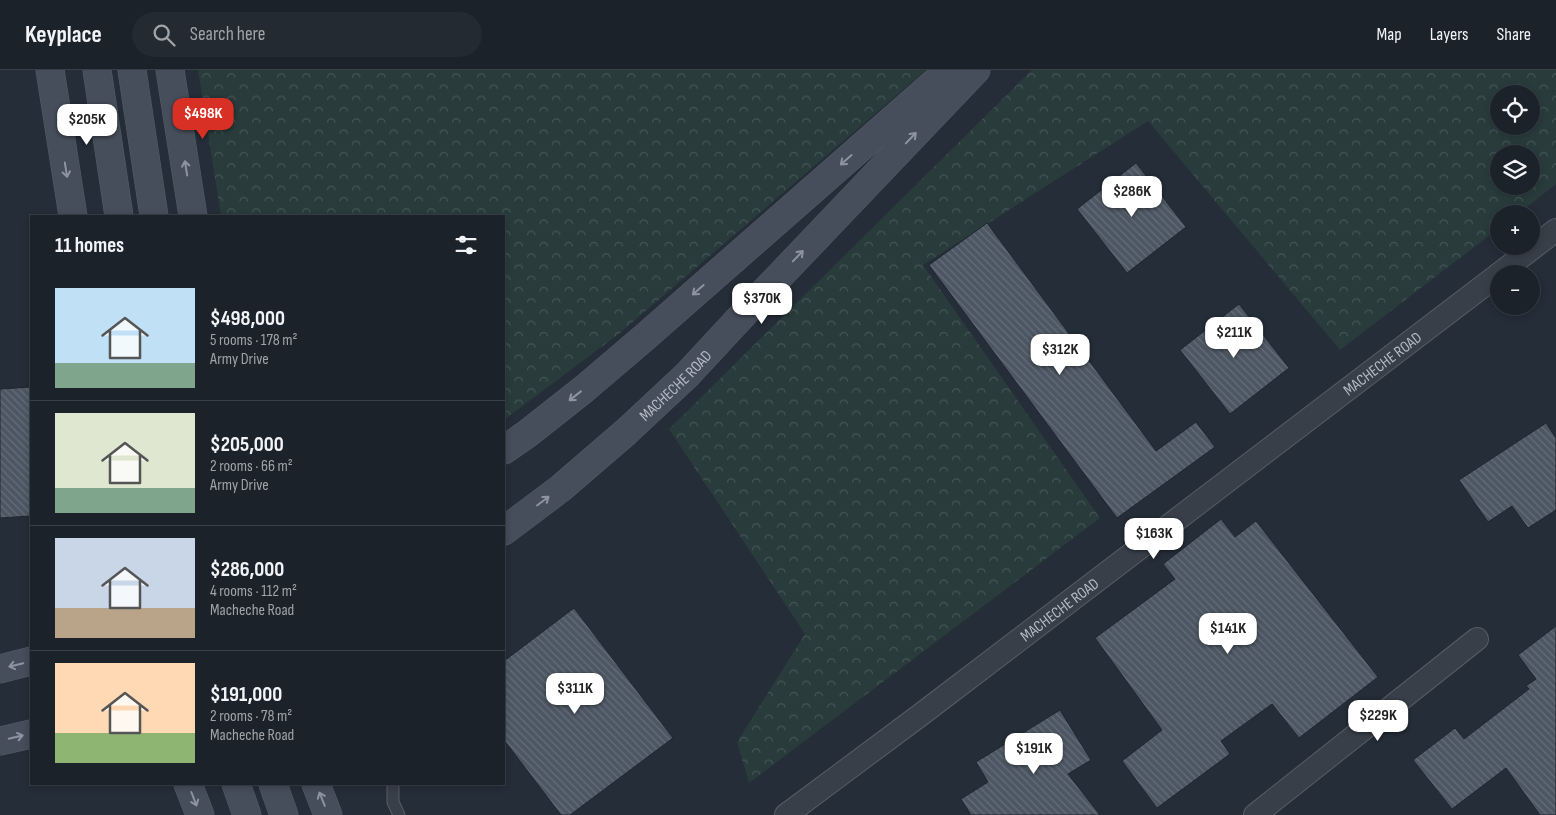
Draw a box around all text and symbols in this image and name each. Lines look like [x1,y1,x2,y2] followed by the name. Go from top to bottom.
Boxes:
[132,12,482,57] search box
[25,20,102,49] text: Keyplace
[150,21,178,49] icon: search
[190,23,265,46] text: Search here
[1377,24,1402,45] text: Map
[1430,24,1469,45] text: Layers
[1497,24,1531,45] text: Share
[1490,85,1540,315] map controls
[1490,85,1540,135] button: locate
[168,98,238,140] pin: $498K
[52,104,122,146] pin: $205K
[184,104,222,123] text: $498K
[68,110,106,129] text: $205K
[905,132,917,145] one-way arrow
[1490,145,1540,195] button: layers
[839,154,852,165] one-way arrow
[180,160,190,176] one-way arrow
[61,162,71,178] one-way arrow
[1097,176,1167,218] pin: $286K
[1113,182,1151,201] text: $286K
[1490,205,1540,255] button: +
[452,231,480,259] icon: filters
[55,233,124,258] text: 11 homes
[792,249,804,262] one-way arrow
[1490,265,1540,315] button: −
[727,282,797,325] pin: $370K
[691,285,704,296] one-way arrow
[743,289,781,308] text: $370K
[210,306,285,331] text: $498,000
[95,308,155,368] icon: home
[1199,316,1269,359] pin: $211K
[1216,323,1252,342] text: $211K
[1340,328,1426,400] street label: MACHECHE ROAD
[210,331,298,350] text: 5 rooms · 178 m²
[1025,334,1095,376] pin: $312K
[1042,340,1078,359] text: $312K
[636,347,716,426] street label: MACHECHE ROAD
[210,350,269,369] text: Army Drive
[568,390,581,401] one-way arrow
[210,432,284,457] text: $205,000
[95,433,155,493] icon: home
[210,457,293,476] text: 2 rooms · 66 m²
[210,476,269,495] text: Army Drive
[536,496,549,507] one-way arrow
[1119,518,1189,560] pin: $163K
[1135,524,1173,543] text: $163K
[210,557,284,582] text: $286,000
[95,558,155,618] icon: home
[1017,574,1103,646] street label: MACHECHE ROAD
[210,582,297,601] text: 4 rooms · 112 m²
[210,601,294,620] text: Macheche Road
[1193,612,1263,655] pin: $141K
[1210,619,1246,638] text: $141K
[8,661,24,670] one-way arrow
[540,672,610,715] pin: $311K
[557,679,593,698] text: $311K
[210,682,282,707] text: $191,000
[95,683,155,743] icon: home
[1343,700,1413,742] pin: $229K
[1359,706,1397,725] text: $229K
[210,707,292,726] text: 2 rooms · 78 m²
[210,726,294,745] text: Macheche Road
[7,732,23,741] one-way arrow
[999,732,1069,775] pin: $191K
[1016,739,1052,758] text: $191K
[191,792,200,807] one-way arrow
[317,792,326,808] one-way arrow

